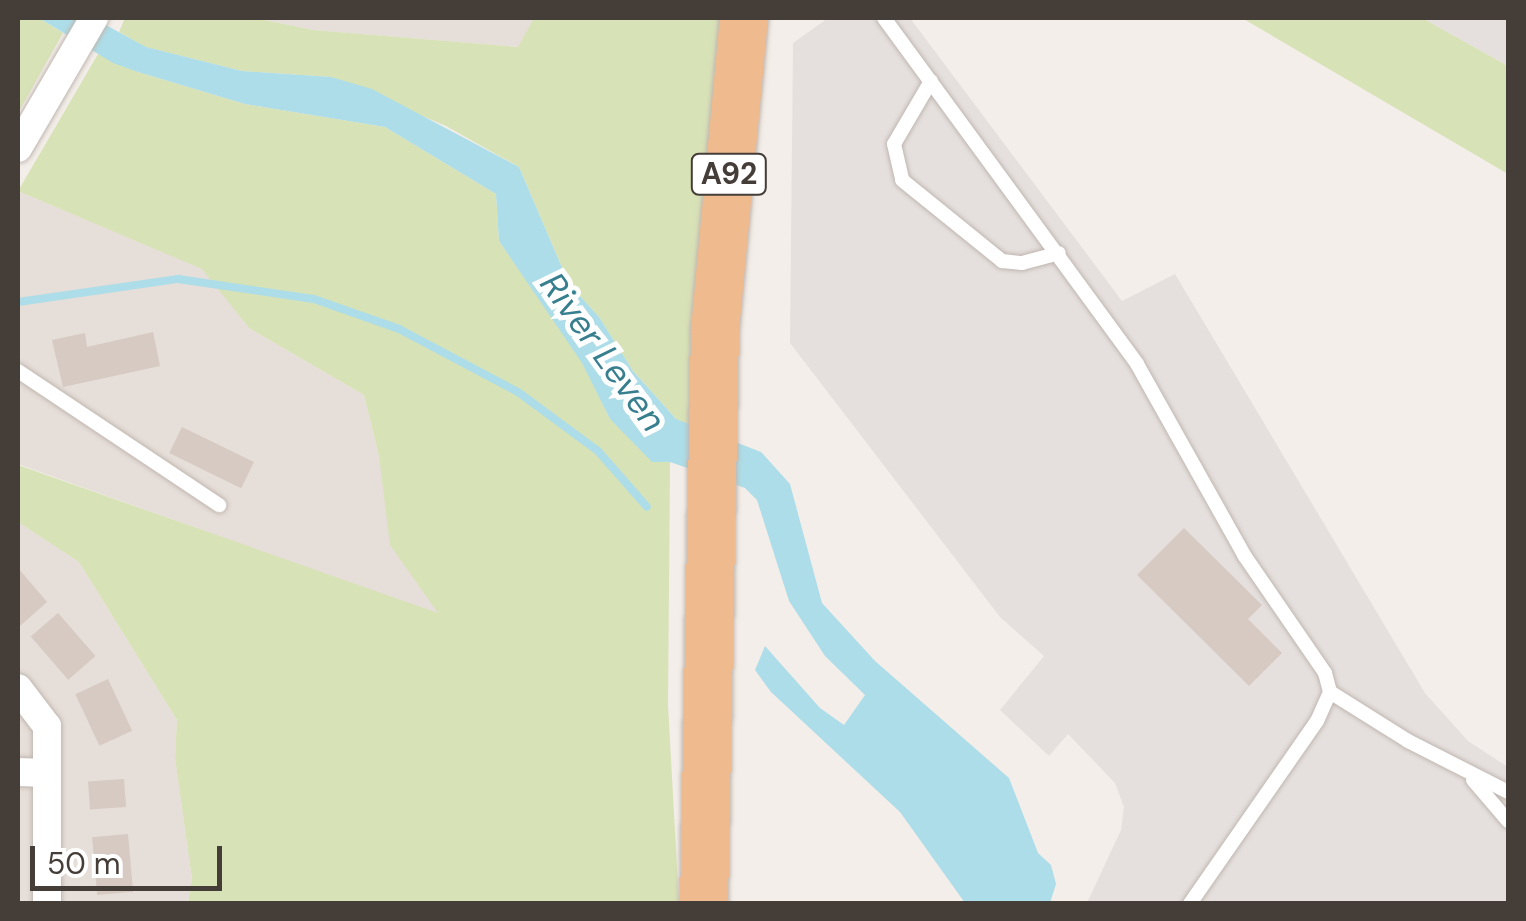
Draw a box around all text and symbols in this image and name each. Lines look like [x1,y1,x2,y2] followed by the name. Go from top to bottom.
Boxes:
[689,149,769,199] road number: A92
[531,264,675,440] water label: River Leven
[35,826,228,888] scale bar
[47,844,121,883] text: 50 m

